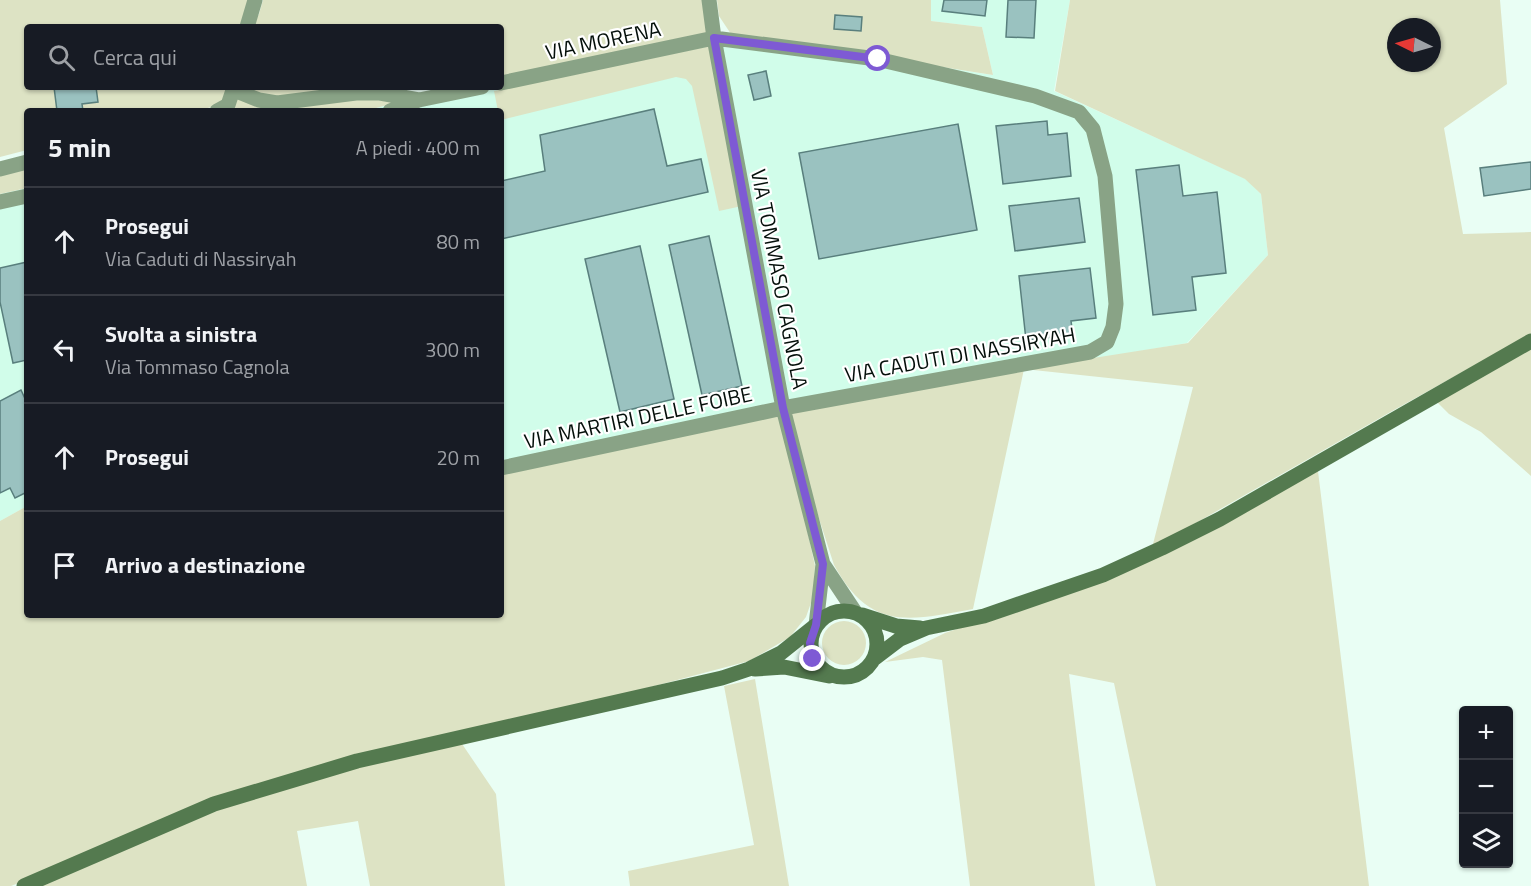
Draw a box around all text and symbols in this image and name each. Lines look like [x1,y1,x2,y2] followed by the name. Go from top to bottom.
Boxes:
[542,12,664,68] street label: VIA MORENA
[1387,18,1441,72] north arrow
[24,24,504,90] search box
[93,40,177,74] text: Cerca qui
[45,41,78,74] icon: search
[864,45,890,71] route start
[48,128,111,167] text: 5 min
[356,132,480,163] text: A piedi · 400 m
[743,166,817,392] street label: VIA TOMMASO CAGNOLA
[105,209,189,243] text: Prosegui
[48,225,81,258] icon: ahead
[436,226,480,257] text: 80 m
[105,243,296,274] text: Via Caduti di Nassiryah
[105,317,257,351] text: Svolta a sinistra
[842,318,1078,390] street label: VIA CADUTI DI NASSIRYAH
[48,333,81,366] icon: left
[425,334,480,365] text: 300 m
[105,351,290,382] text: Via Tommaso Cagnola
[521,377,755,457] street label: VIA MARTIRI DELLE FOIBE
[105,440,189,474] text: Prosegui
[48,441,81,474] icon: ahead
[436,442,480,473] text: 20 m
[105,548,305,582] text: Arrivo a destinazione
[48,549,81,582] icon: arrive
[799,645,825,671] route end
[1459,706,1513,868] map controls
[1459,706,1513,760] button: +
[1459,760,1513,814] button: −
[1459,814,1513,868] button: layers

